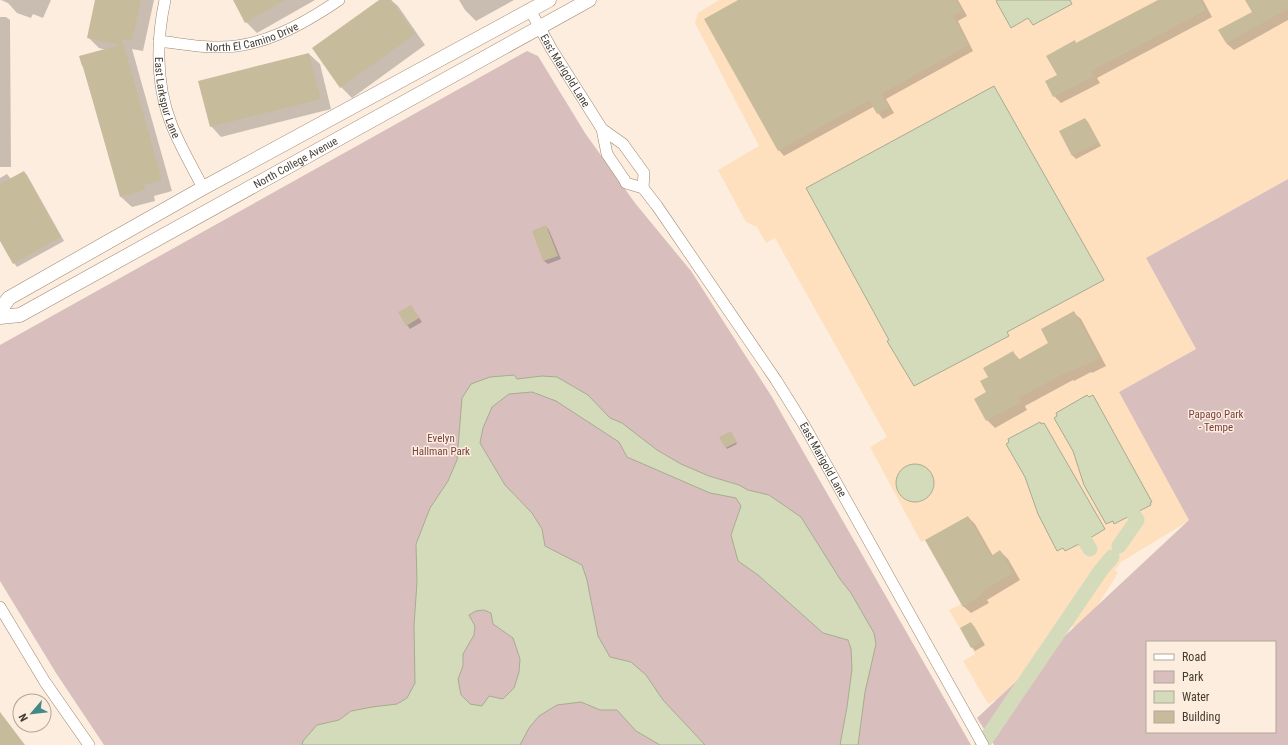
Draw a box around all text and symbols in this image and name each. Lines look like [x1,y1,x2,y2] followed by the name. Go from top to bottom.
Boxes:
[206,20,301,54] street label: North El Camino Drive
[537,32,592,110] street label: East Marigold Lane
[152,57,182,140] street label: East Larkspur Lane
[252,134,340,191] street label: North College Avenue
[1188,408,1244,434] park label: Papago Park - Tempe
[797,420,849,499] street label: East Marigold Lane
[412,432,470,458] park label: Evelyn Hallman Park
[1146,641,1276,733] legend
[1182,650,1206,664] text: Road
[1182,670,1204,684] text: Park
[1182,690,1210,704] text: Water
[12,693,52,733] north arrow
[1182,710,1220,724] text: Building
[16,711,31,723] text: N

